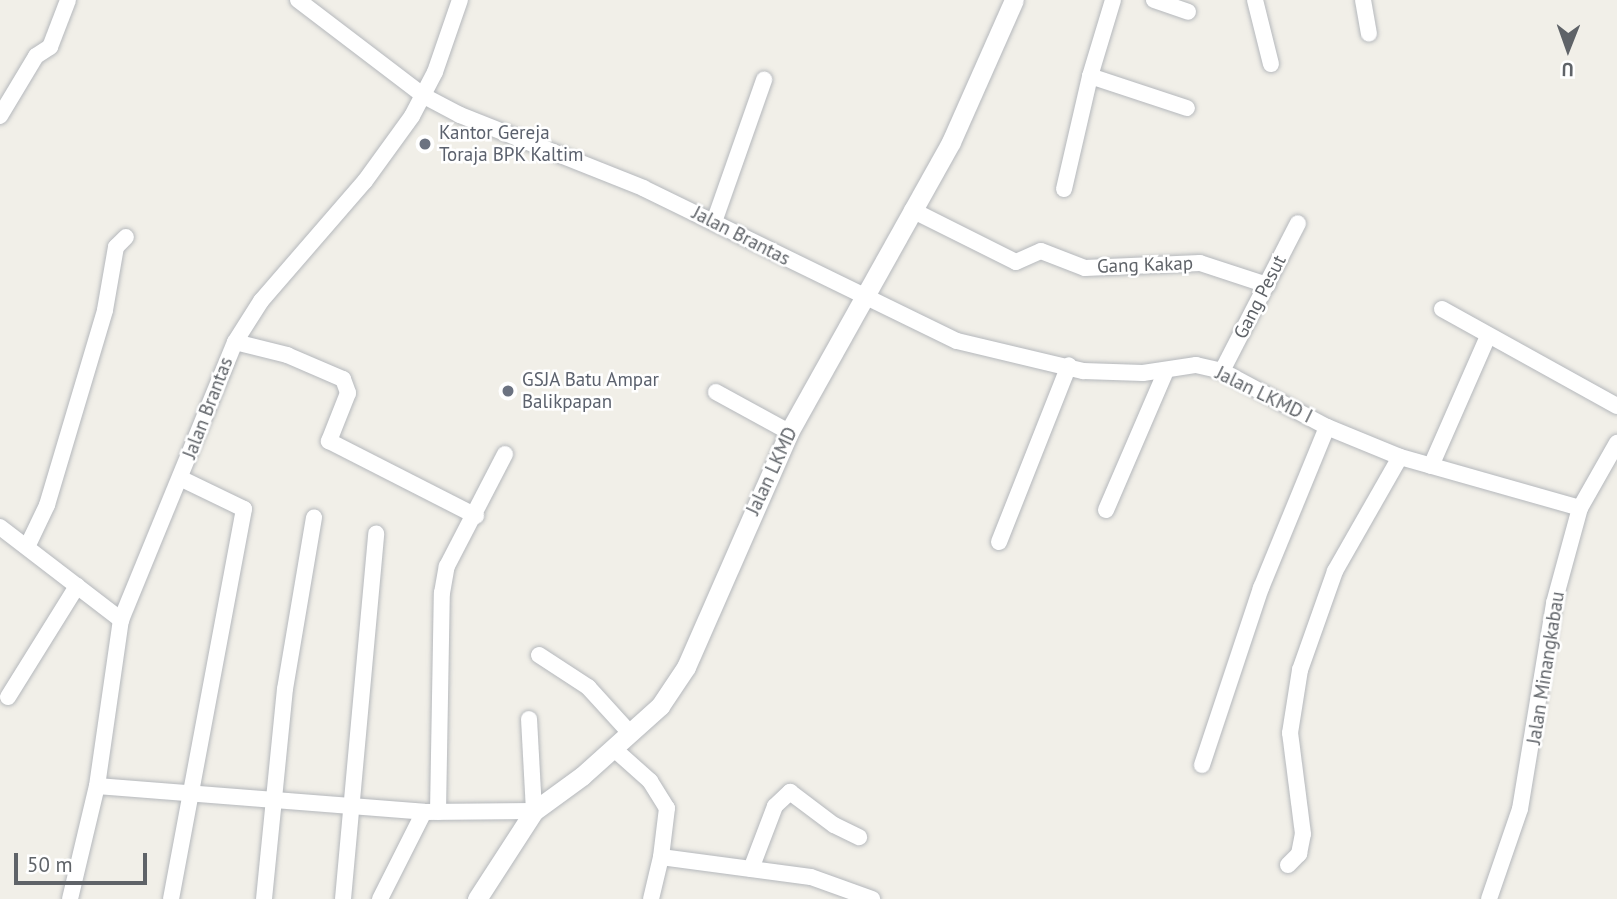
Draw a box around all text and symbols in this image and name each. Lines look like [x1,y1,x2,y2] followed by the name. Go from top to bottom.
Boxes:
[1533,14,1603,84] north arrow
[1561,58,1574,82] text: U
[439,122,584,166] place label: Kantor Gereja Toraja BPK Kaltim
[417,136,433,152] marker: Kantor Gereja Toraja BPK Kaltim
[688,202,794,270] street label: Jalan Brantas
[1229,251,1291,343] street label: Gang Pesut
[1097,252,1193,278] street label: Gang Kakap
[178,354,238,462] street label: Jalan Brantas
[1212,362,1316,428] street label: Jalan LKMD I
[522,369,660,413] place label: GSJA Batu Ampar Balikpapan
[500,383,516,399] marker: GSJA Batu Ampar Balikpapan
[742,423,802,519] street label: Jalan LKMD
[1523,590,1569,746] street label: Jalan Minangkabau
[18,839,150,883] scale bar
[27,851,73,878] text: 50 m

